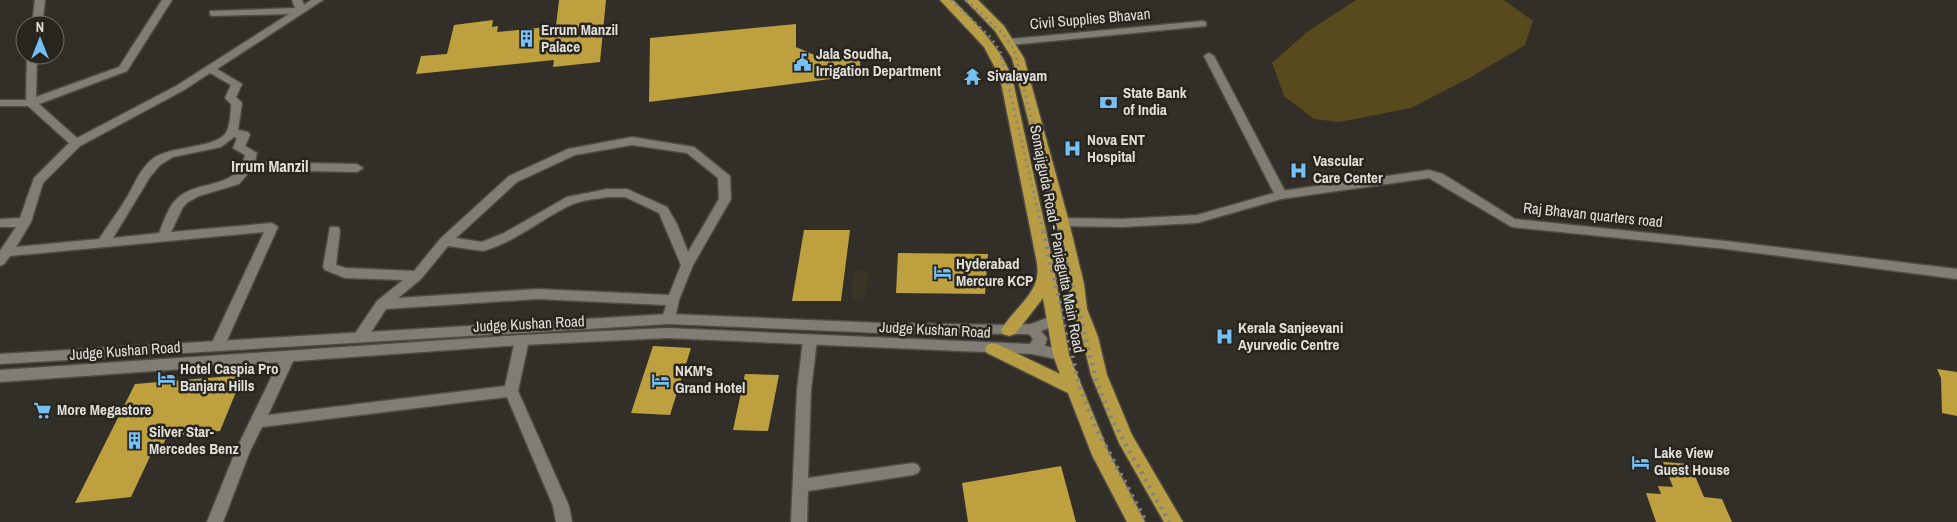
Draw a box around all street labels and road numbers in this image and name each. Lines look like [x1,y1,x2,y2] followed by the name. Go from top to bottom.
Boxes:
[1029,3,1151,34] street label: Civil Supplies Bhavan
[1025,123,1090,355] street label: Somajiguda Road - Panjagutta Main Road
[1522,197,1664,232] street label: Raj Bhavan quarters road
[473,310,585,337] street label: Judge Kushan Road
[879,316,991,343] street label: Judge Kushan Road
[69,336,181,365] street label: Judge Kushan Road

